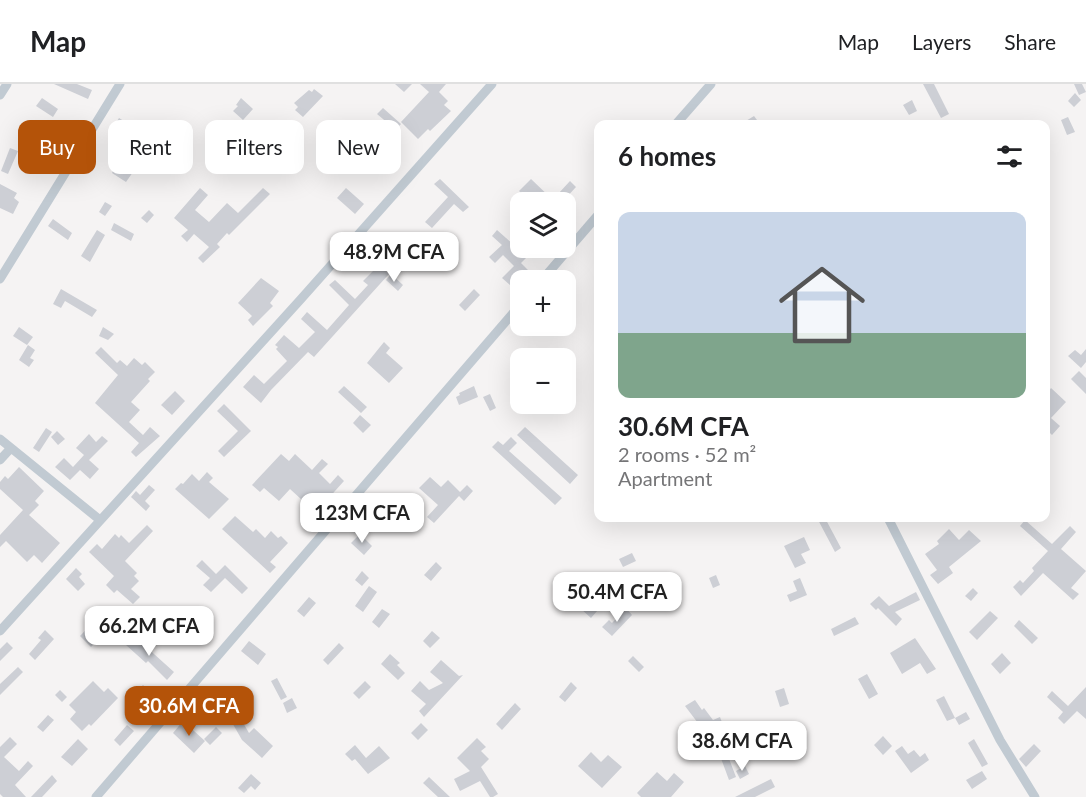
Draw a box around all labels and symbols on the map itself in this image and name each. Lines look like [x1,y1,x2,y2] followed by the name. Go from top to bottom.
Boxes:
[325,232,463,283] pin: 48.9M CFA
[300,493,424,544] pin: 123M CFA
[548,572,686,623] pin: 50.4M CFA
[80,606,218,657] pin: 66.2M CFA
[120,686,258,737] pin: 30.6M CFA
[673,721,811,772] pin: 38.6M CFA

